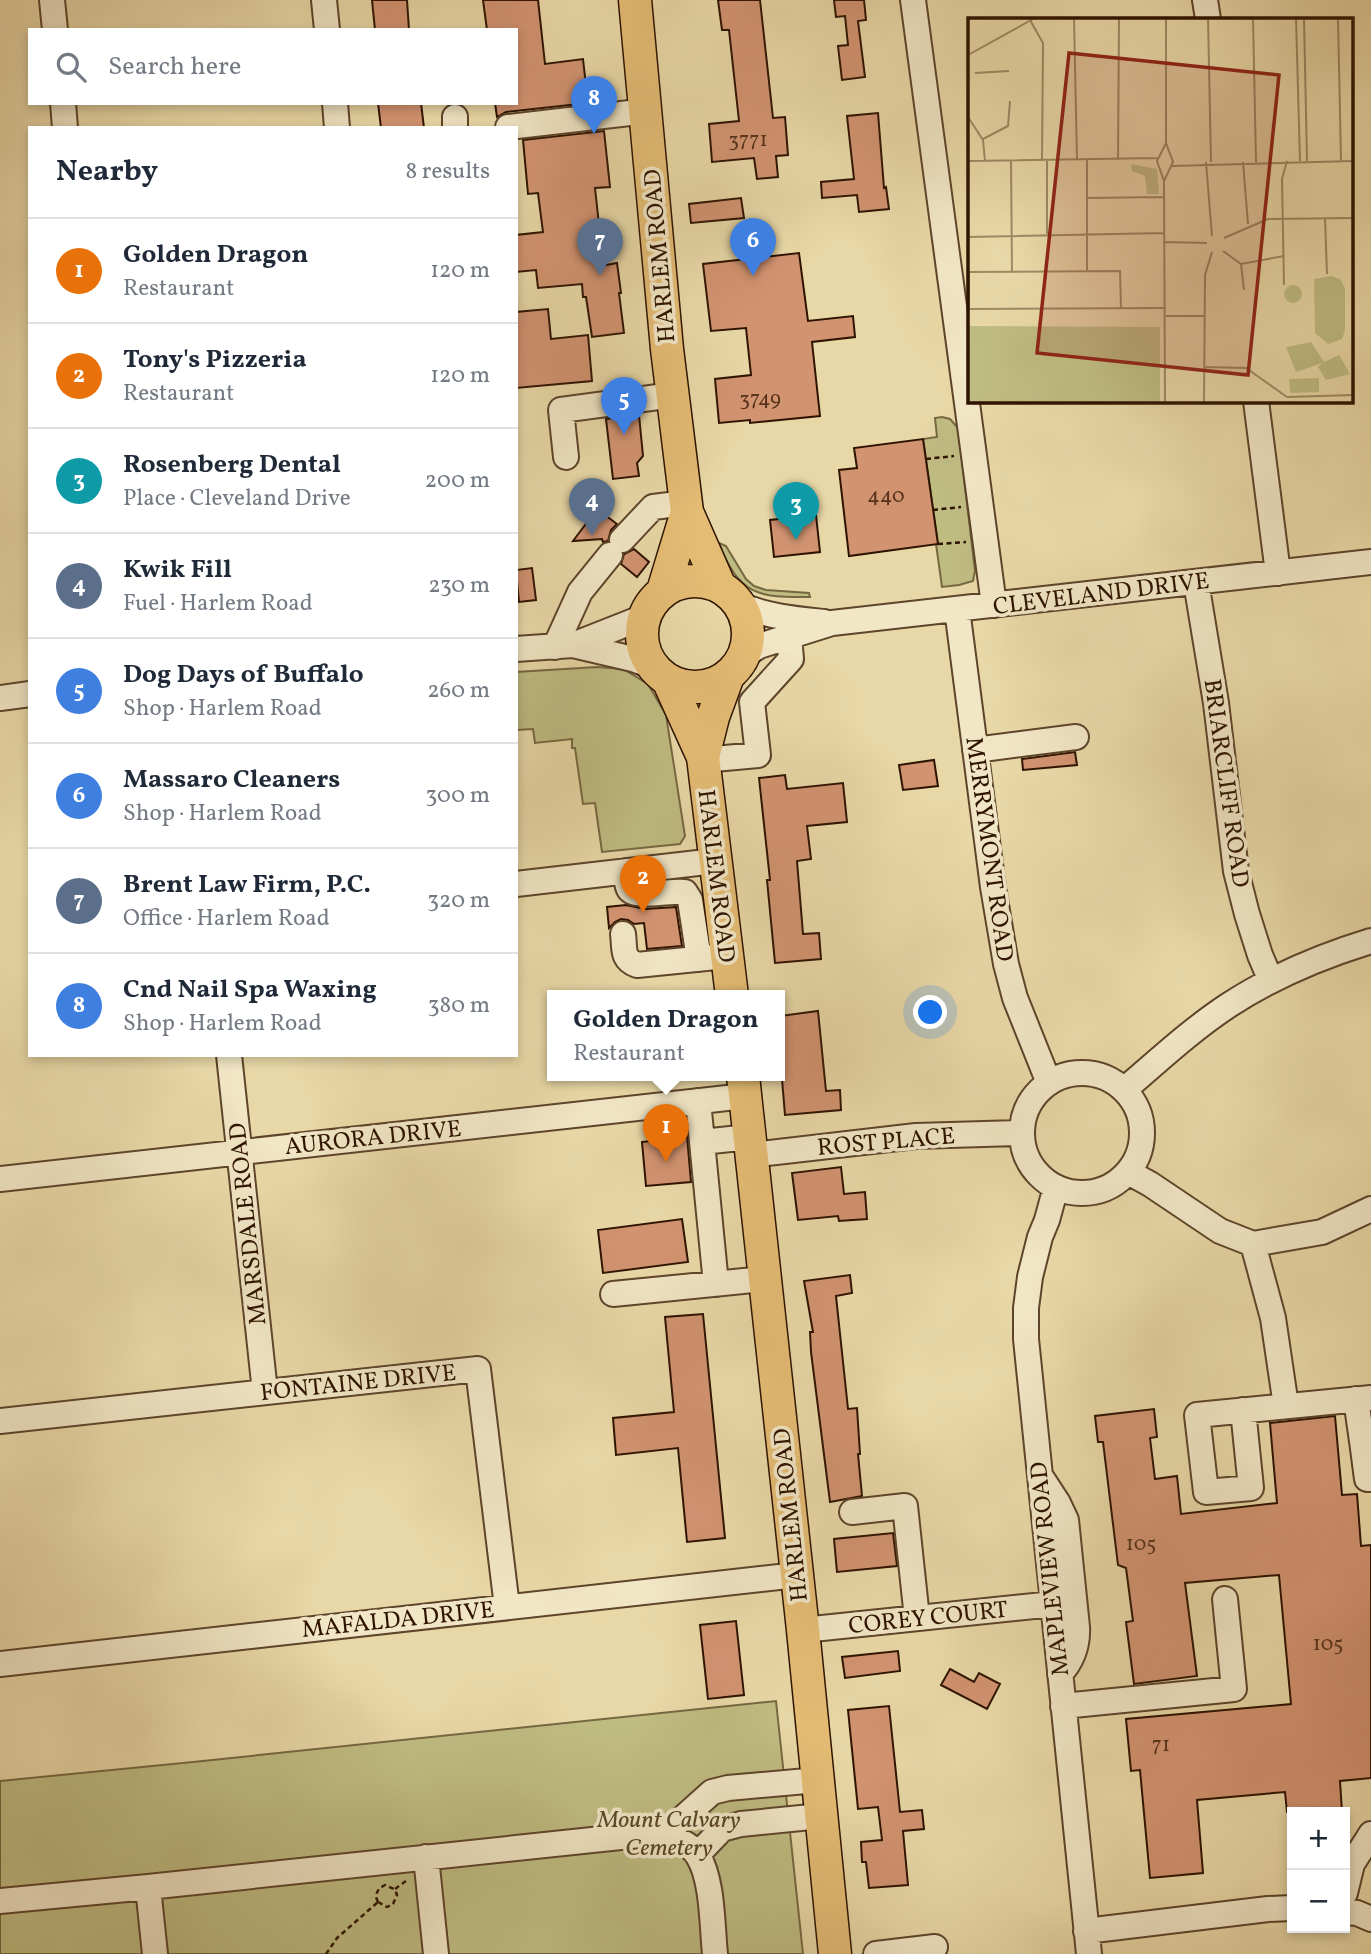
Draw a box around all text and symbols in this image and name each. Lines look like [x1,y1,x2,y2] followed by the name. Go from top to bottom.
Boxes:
[968,18,1354,402] inset map
[28,28,518,105] search box
[52,48,90,86] icon: search
[108,49,241,85] text: Search here
[571,76,617,134] pin: 8
[728,126,768,155] house number: 3771
[56,151,158,193] text: Nearby
[406,156,490,188] text: 8 results
[636,168,686,344] street label: HARLEM ROAD
[577,218,623,276] pin: 7
[730,218,776,276] pin: 6
[123,237,308,273] text: Golden Dragon
[74,255,84,287] text: 1
[430,255,490,287] text: 120 m
[123,273,234,305] text: Restaurant
[123,342,307,378] text: Tony's Pizzeria
[73,360,85,392] text: 2
[430,360,490,392] text: 120 m
[601,377,647,435] pin: 5
[123,378,234,410] text: Restaurant
[739,385,781,414] house number: 3749
[123,447,341,483] text: Rosenberg Dental
[73,465,85,497] text: 3
[425,465,490,497] text: 200 m
[569,478,615,536] pin: 4
[773,482,819,540] pin: 3
[867,482,905,511] house number: 440
[123,483,351,515] text: Place · Cleveland Drive
[123,552,232,588] text: Kwik Fill
[991,565,1211,625] street label: CLEVELAND DRIVE
[72,570,86,602] text: 4
[428,570,490,602] text: 230 m
[123,588,313,620] text: Fuel · Harlem Road
[123,657,364,693] text: Dog Days of Buffalo
[73,675,85,707] text: 5
[427,675,490,707] text: 260 m
[1194,677,1256,890] street label: BRIARCLIFF ROAD
[123,693,322,725] text: Shop · Harlem Road
[955,735,1021,964] street label: MERRYMONT ROAD
[123,762,340,798] text: Massaro Cleaners
[73,780,85,812] text: 6
[426,780,490,812] text: 300 m
[688,788,743,965] street label: HARLEM ROAD
[123,798,322,830] text: Shop · Harlem Road
[620,855,666,913] pin: 2
[123,867,371,903] text: Brent Law Firm, P.C.
[74,885,85,917] text: 7
[427,885,490,917] text: 320 m
[123,903,330,935] text: Office · Harlem Road
[123,972,377,1008] text: Cnd Nail Spa Waxing
[73,990,85,1022] text: 8
[428,990,490,1022] text: 380 m
[547,990,785,1081] popup
[913,995,947,1029] your location
[573,1002,759,1038] text: Golden Dragon
[123,1008,322,1040] text: Shop · Harlem Road
[573,1038,685,1070] text: Restaurant
[643,1104,689,1162] pin: 1
[283,1113,463,1165] street label: AURORA DRIVE
[816,1120,957,1166] street label: ROST PLACE
[221,1121,277,1327] street label: MARSDALE ROAD
[259,1357,458,1411] street label: FONTAINE DRIVE
[766,1426,818,1603] street label: HARLEM ROAD
[1023,1460,1079,1678] street label: MAPLEVIEW ROAD
[1126,1530,1156,1559] house number: 105
[300,1594,496,1648] street label: MAFALDA DRIVE
[847,1594,1010,1644] street label: COREY COURT
[1313,1630,1343,1659] house number: 105
[1152,1731,1170,1760] house number: 71
[596,1804,741,1866] park label: Mount Calvary Cemetery
[1287,1807,1350,1933] map controls
[1287,1807,1350,1870] button: +
[1287,1870,1350,1933] button: −

